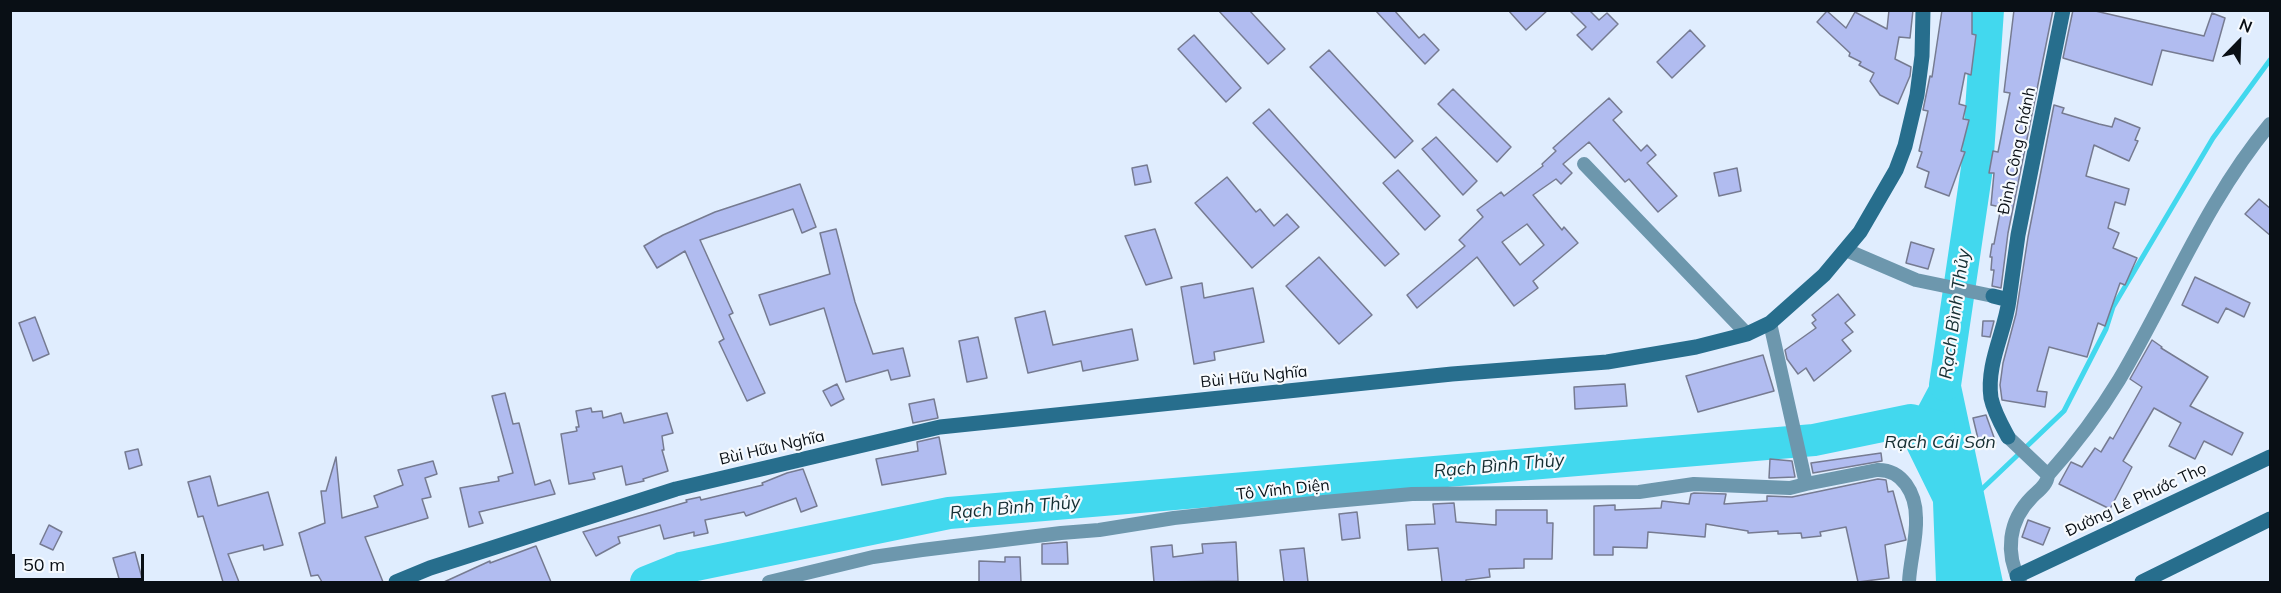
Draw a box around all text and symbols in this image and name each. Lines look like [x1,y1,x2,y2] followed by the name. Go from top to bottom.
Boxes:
[2209,12,2269,72] north arrow
[2237,14,2256,37] text: N
[1994,85,2040,217] street label: Đinh Công Chánh
[1935,248,1975,380] water label: Rạch Bình Thủy
[1200,362,1308,392] street label: Bùi Hữu Nghĩa
[718,427,826,469] street label: Bùi Hữu Nghĩa
[1884,432,1996,454] water label: Rạch Cái Sơn
[1433,450,1565,482] water label: Rạch Bình Thủy
[2062,459,2210,541] street label: Đường Lê Phước Thọ
[1236,476,1330,504] street label: Tô Vĩnh Diện
[949,492,1081,524] water label: Rạch Bình Thủy
[15,542,147,580] scale bar
[23,553,65,576] text: 50 m

